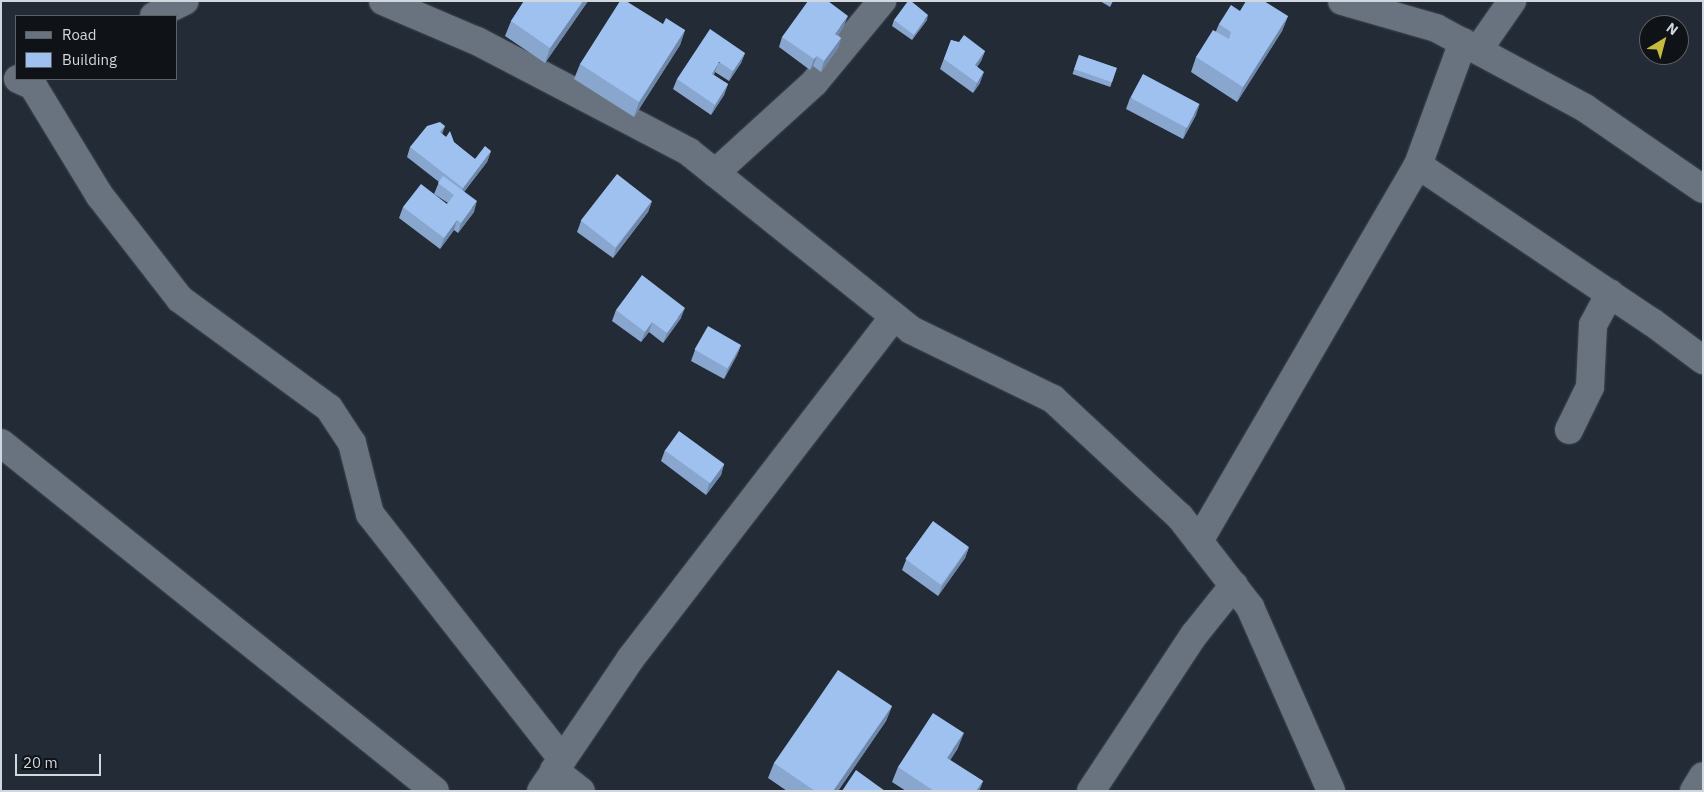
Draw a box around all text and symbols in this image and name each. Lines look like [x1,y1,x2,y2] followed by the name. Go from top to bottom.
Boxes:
[15,15,178,80] legend
[1639,15,1689,65] north arrow
[1663,19,1682,39] text: N
[62,25,97,44] text: Road
[62,50,117,69] text: Building
[18,744,104,776] scale bar
[23,753,58,772] text: 20 m

